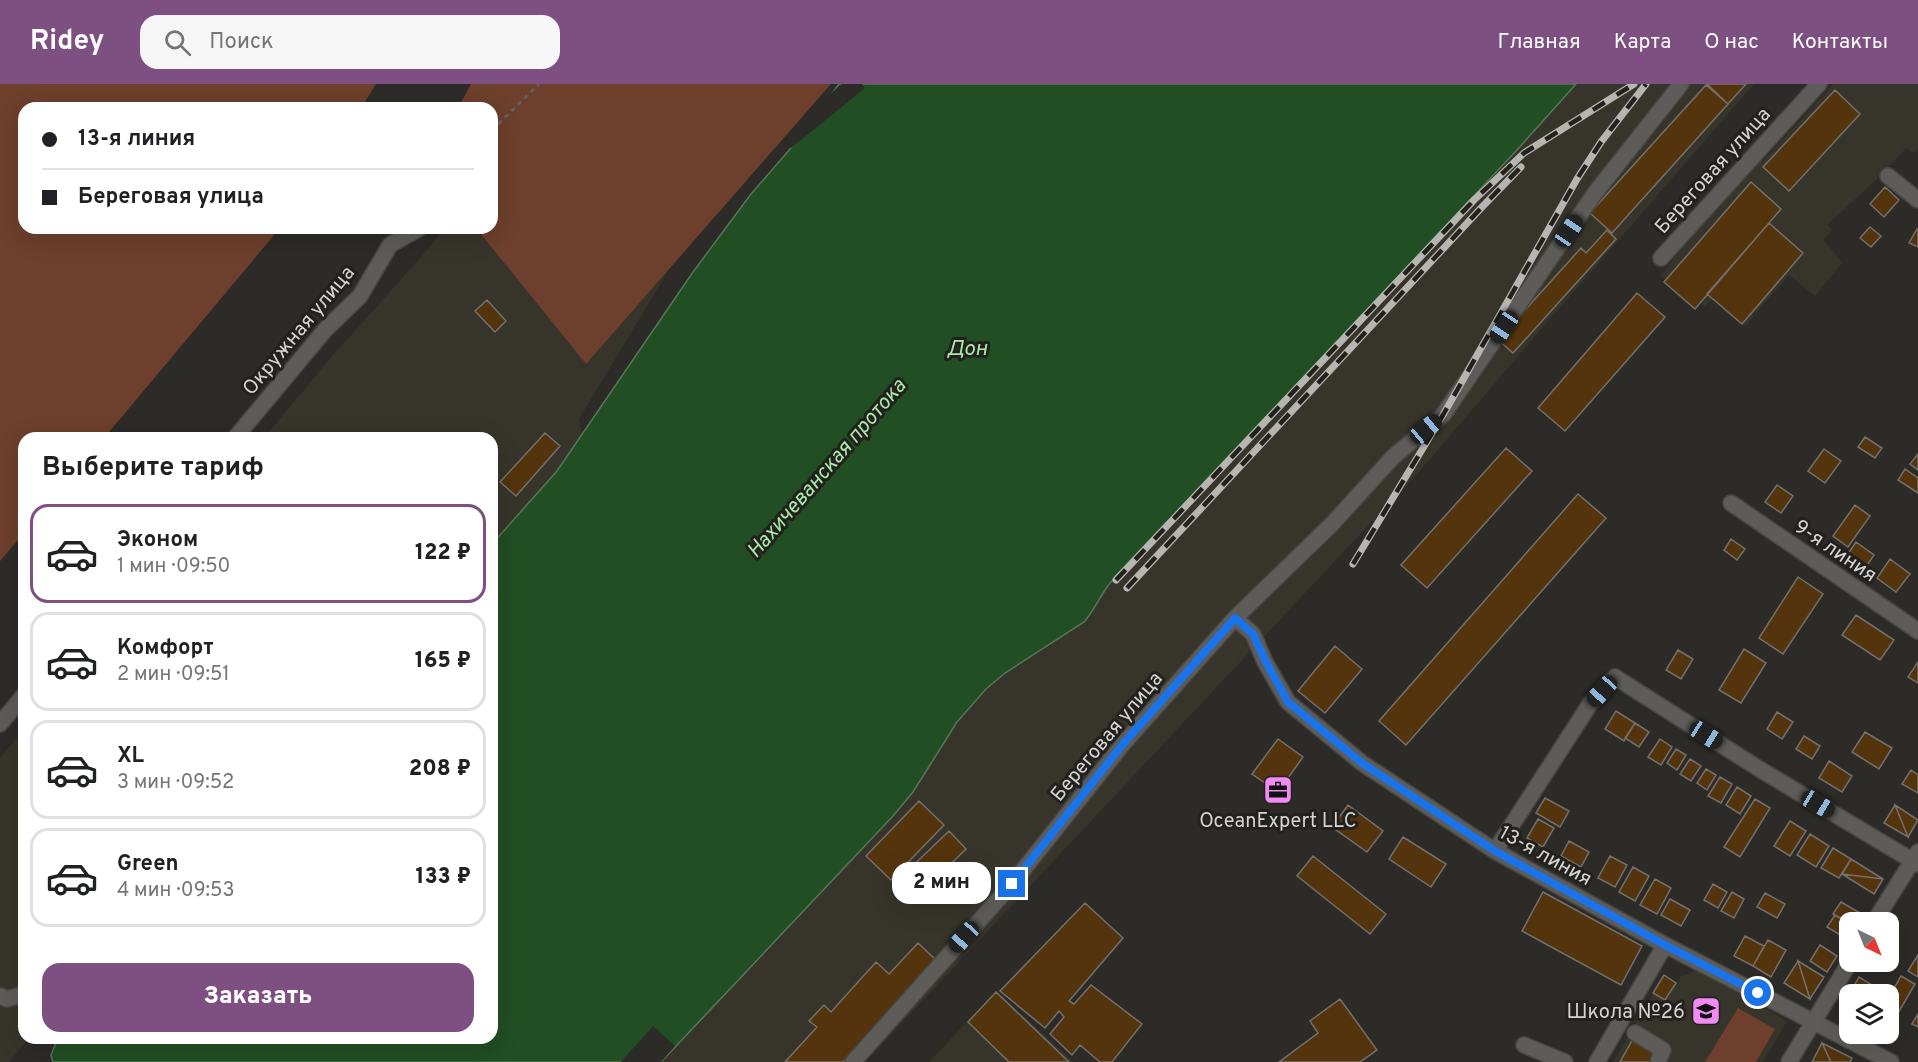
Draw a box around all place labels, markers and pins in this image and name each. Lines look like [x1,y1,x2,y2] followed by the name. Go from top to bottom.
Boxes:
[1262,774,1294,806] office icon: OceanExpert LLC
[1199,809,1357,835] place label: OceanExpert LLC
[1690,995,1722,1027] school or university icon: Школа №26
[1567,1000,1685,1026] place label: Школа №26

